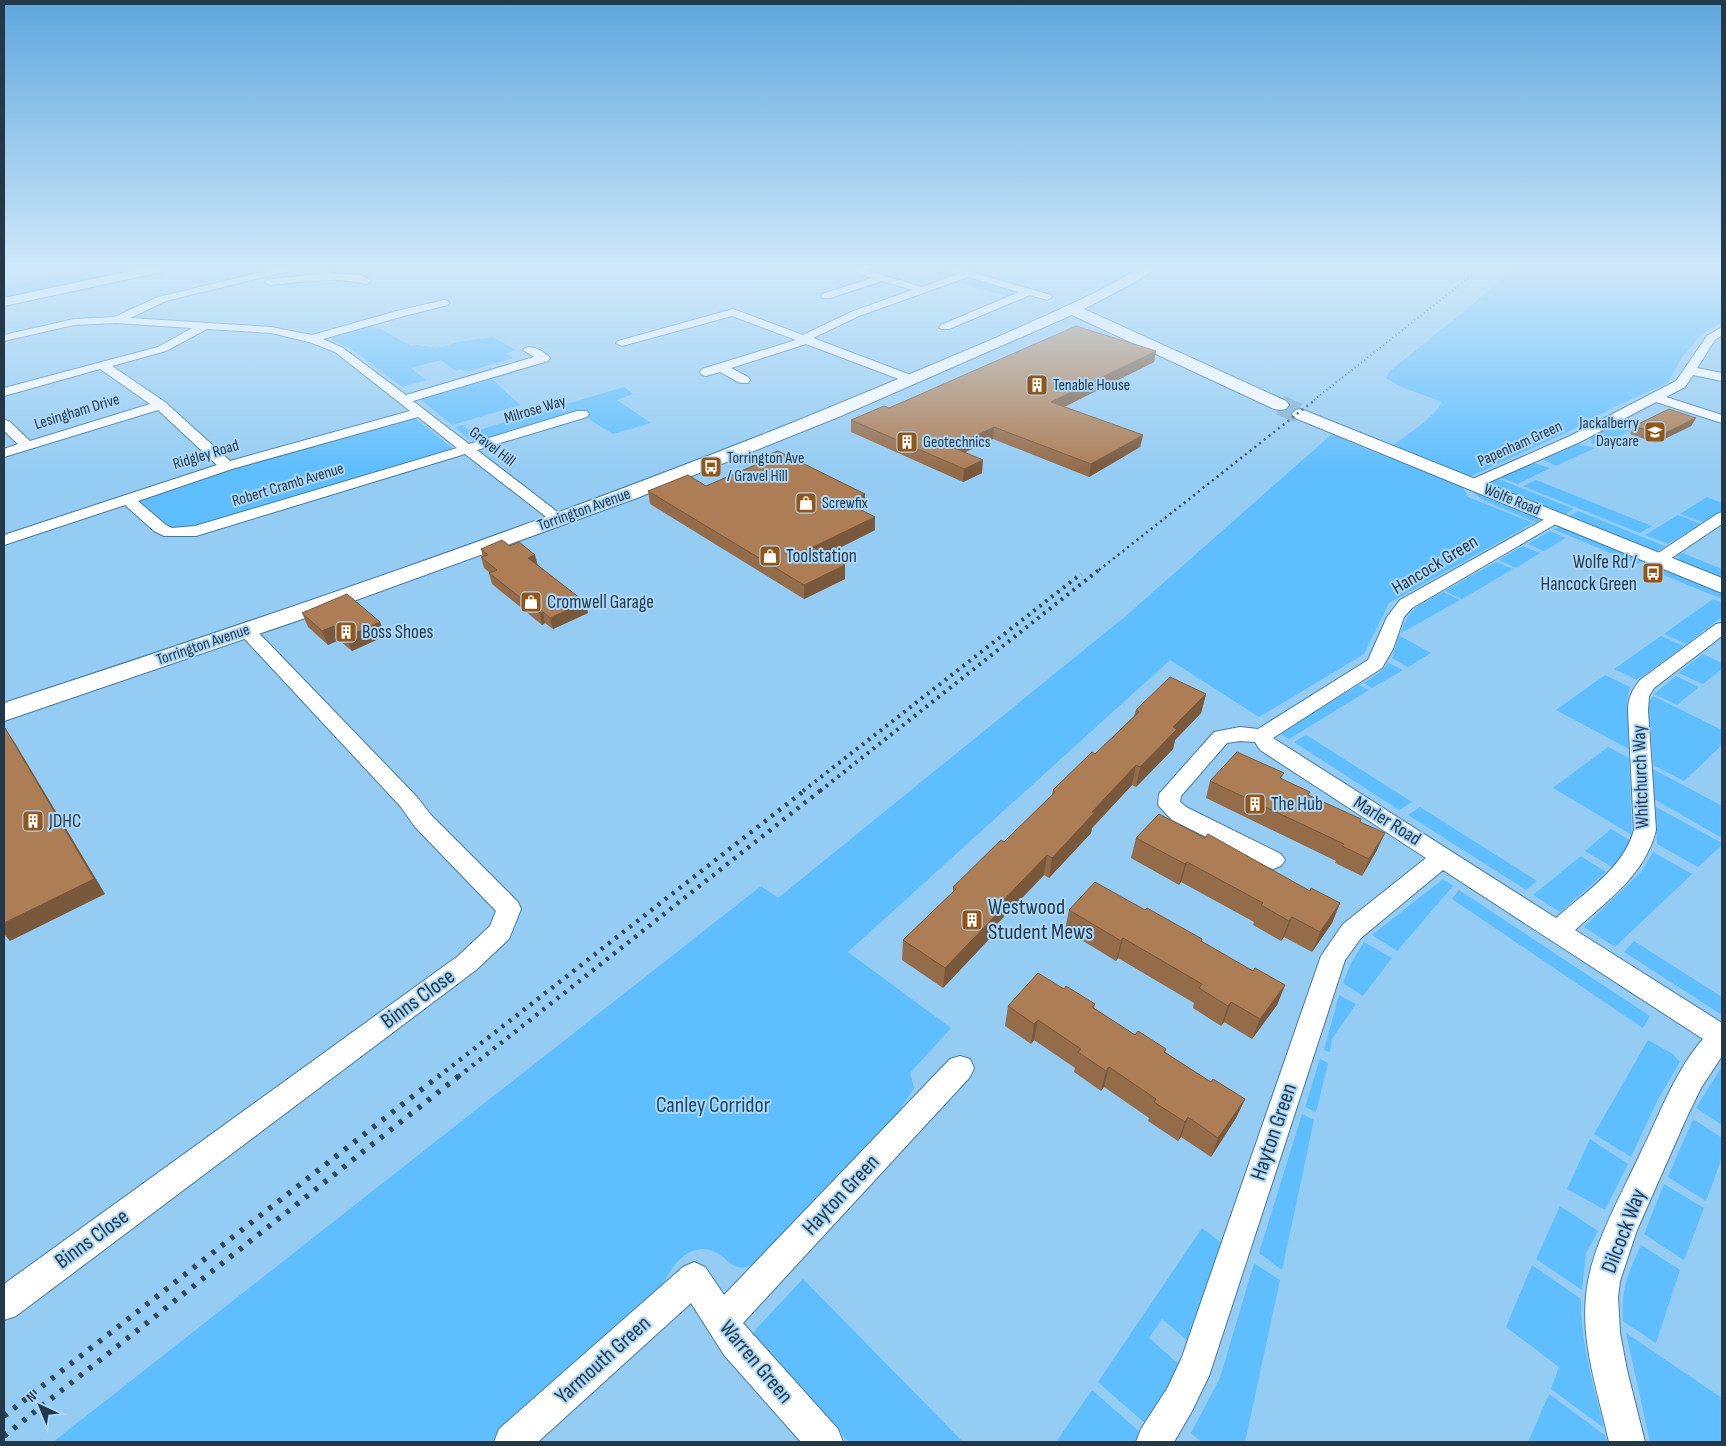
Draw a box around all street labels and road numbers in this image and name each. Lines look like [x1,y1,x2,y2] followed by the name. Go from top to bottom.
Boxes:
[32,390,122,434] street label: Lesingham Drive
[502,392,568,428] street label: Milrose Way
[1475,417,1565,471] street label: Papenham Green
[465,423,519,471] street label: Gravel Hill
[171,436,241,474] street label: Ridgley Road
[230,459,346,511] street label: Robert Cramb Avenue
[1481,480,1543,520] street label: Wolfe Road
[535,484,633,536] street label: Torrington Avenue
[1388,530,1482,600] street label: Hancock Green
[154,620,252,670] street label: Torrington Avenue
[1628,724,1654,829] street label: Whitchurch Way
[1349,791,1425,851] street label: Marler Road
[376,963,460,1035] street label: Binns Close
[1245,1080,1303,1184] street label: Hayton Green
[797,1149,885,1241] street label: Hayton Green
[1596,1185,1653,1277] street label: Dilcock Way
[50,1203,134,1275] street label: Binns Close
[550,1310,656,1410] street label: Yarmouth Green
[713,1315,799,1409] street label: Warren Green

